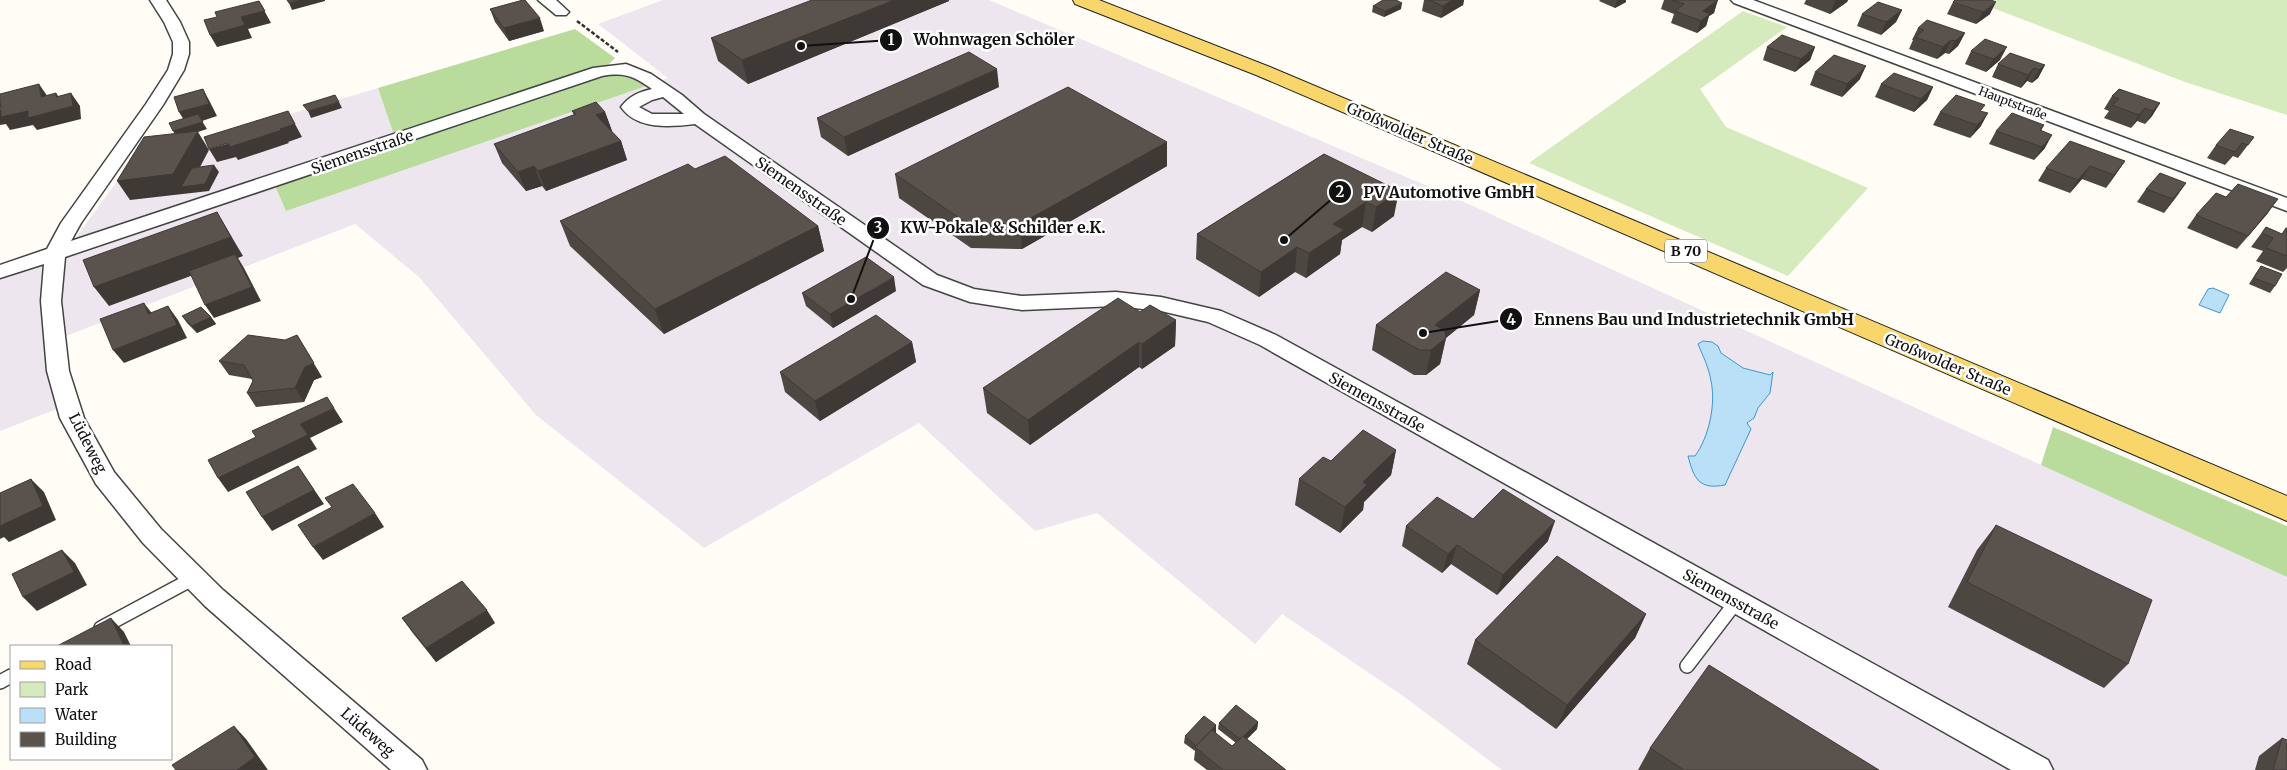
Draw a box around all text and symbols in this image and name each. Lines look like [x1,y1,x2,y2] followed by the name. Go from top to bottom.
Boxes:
[879,24,1085,55] callout: Wohnwagen Schöler
[912,29,1075,49] text: Wohnwagen Schöler
[888,30,895,49] text: 1
[1977,83,2049,123] street label: Hauptstraße
[1344,98,1476,168] street label: Großwolder Straße
[308,126,416,178] street label: Siemensstraße
[752,153,850,230] street label: Siemensstraße
[1328,177,1544,208] callout: PV Automotive GmbH
[1336,182,1345,201] text: 2
[1363,182,1535,202] text: PV Automotive GmbH
[865,212,1115,243] callout: KW-Pokale & Schilder e.K.
[900,217,1106,237] text: KW-Pokale & Schilder e.K.
[874,218,882,237] text: 3
[1665,240,1707,262] road number: B 70
[1499,304,1864,335] callout: Ennens Bau und Industrietechnik GmbH
[1534,309,1854,329] text: Ennens Bau und Industrietechnik GmbH
[1506,310,1516,329] text: 4
[1882,329,2014,399] street label: Großwolder Straße
[1326,368,1429,436] street label: Siemensstraße
[65,410,111,476] street label: Lüdeweg
[1680,565,1783,633] street label: Siemensstraße
[10,645,172,760] legend
[55,655,91,674] text: Road
[55,680,89,699] text: Park
[337,703,399,761] street label: Lüdeweg
[54,705,98,724] text: Water
[55,730,117,749] text: Building

